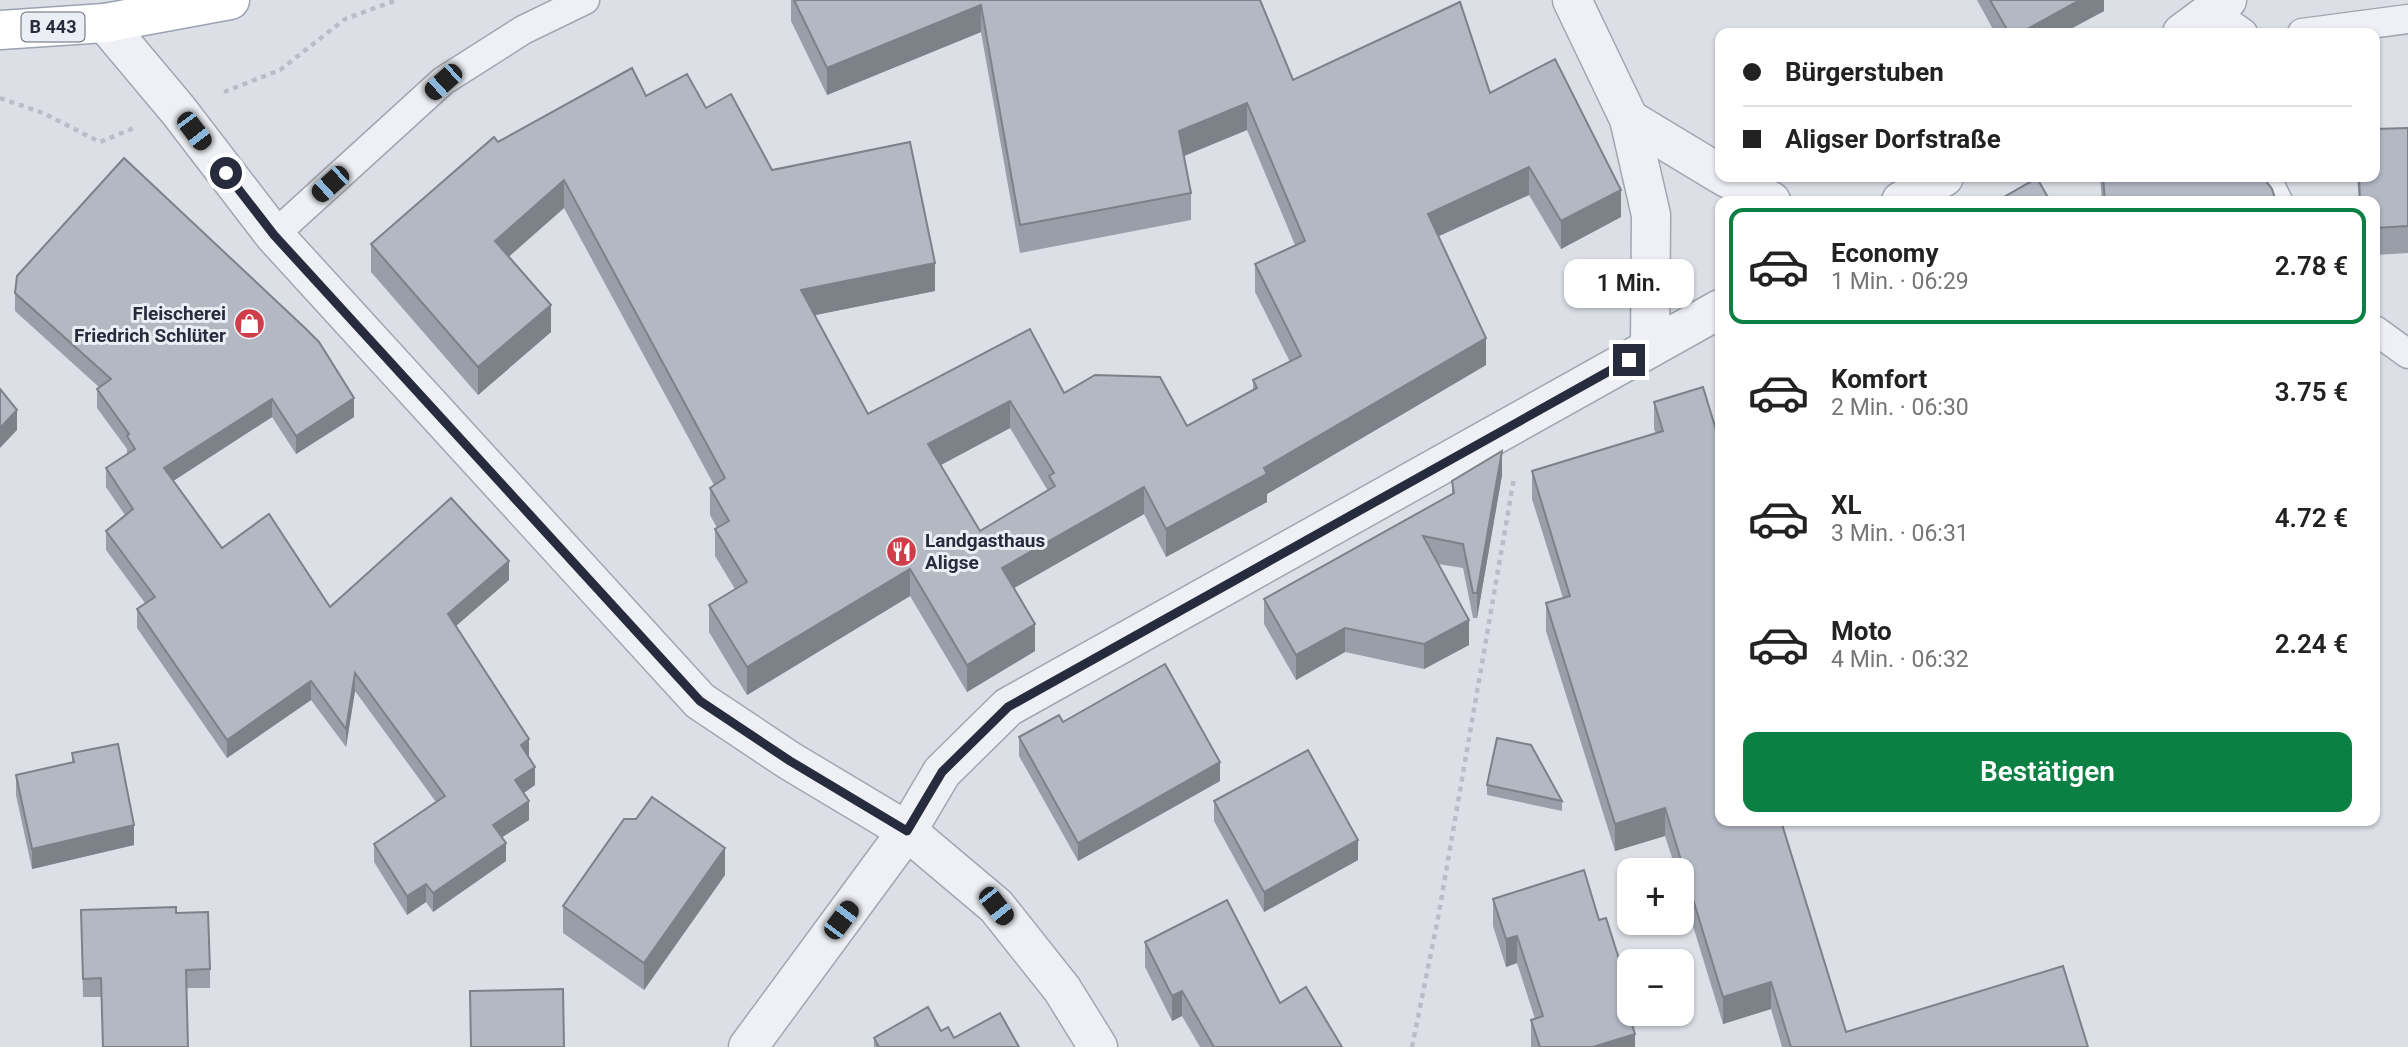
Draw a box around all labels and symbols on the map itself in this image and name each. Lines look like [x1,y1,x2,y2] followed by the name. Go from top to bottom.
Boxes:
[22,12,84,42] road number: B 443
[421,60,466,104] car
[173,108,216,154] car
[210,157,242,189] route start
[308,162,353,206] car
[1564,258,1694,308] callout: 1 Min.
[74,302,226,347] place label: Fleischerei Friedrich Schlüter
[232,307,266,341] shop icon: Fleischerei Friedrich Schlüter
[1613,344,1645,376] route end
[925,529,1045,574] place label: Landgasthaus Aligse
[885,534,919,568] restaurant icon: Landgasthaus Aligse
[975,883,1018,929] car
[820,897,863,943] car

